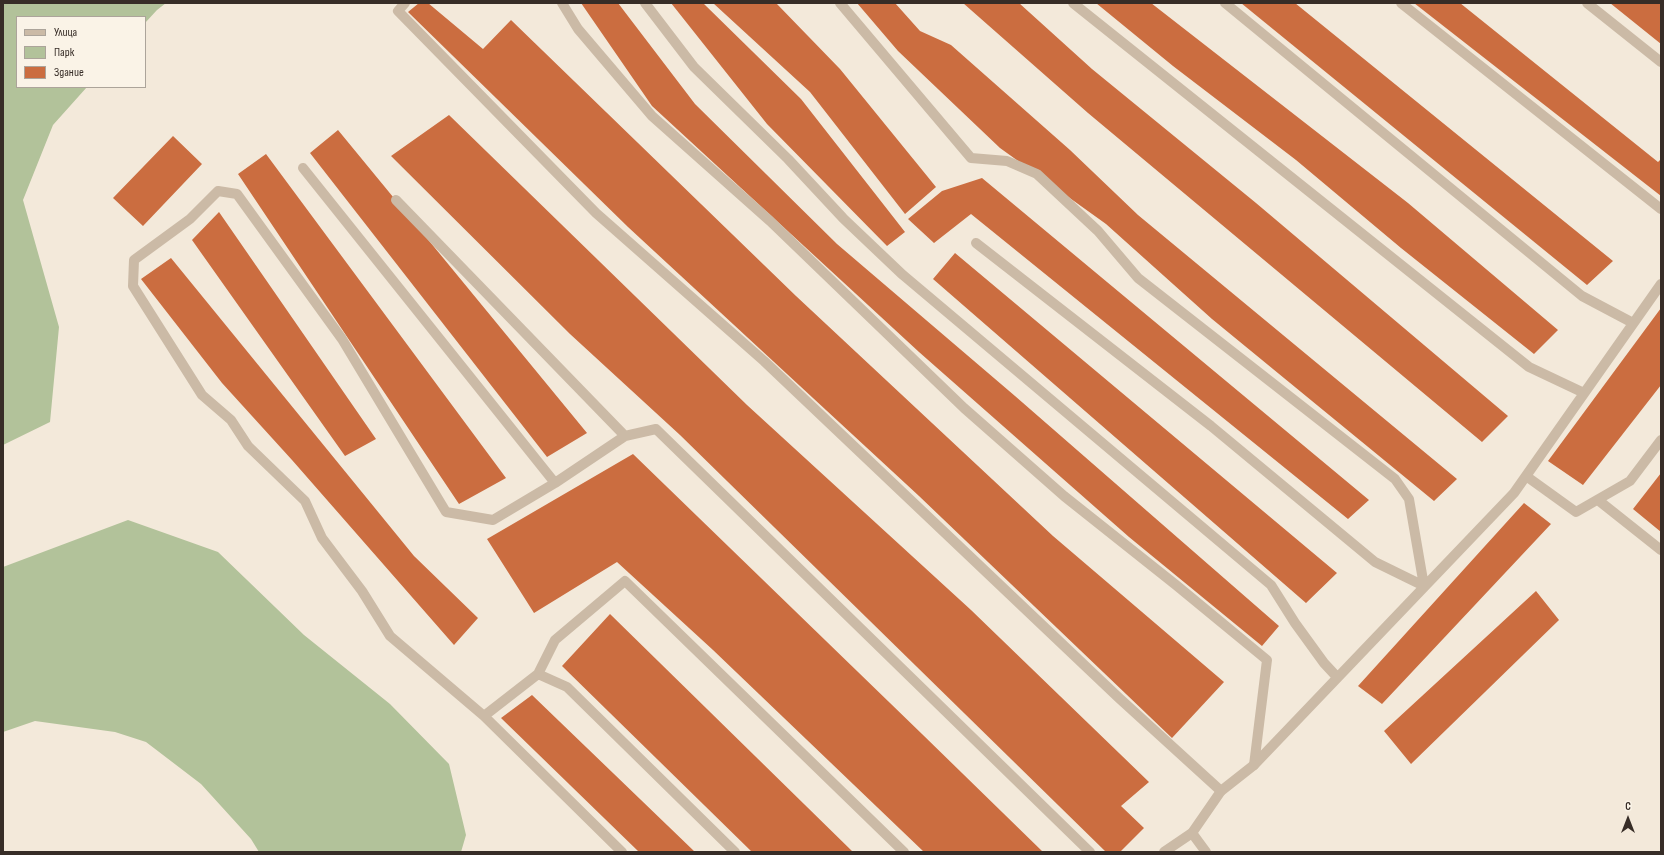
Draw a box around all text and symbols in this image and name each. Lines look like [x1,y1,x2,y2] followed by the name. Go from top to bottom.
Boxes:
[16,16,146,88] legend
[54,25,77,40] text: Улица
[54,45,74,60] text: Парк
[54,65,84,80] text: Здание
[1608,799,1648,839] north arrow
[1625,800,1631,813] text: С

